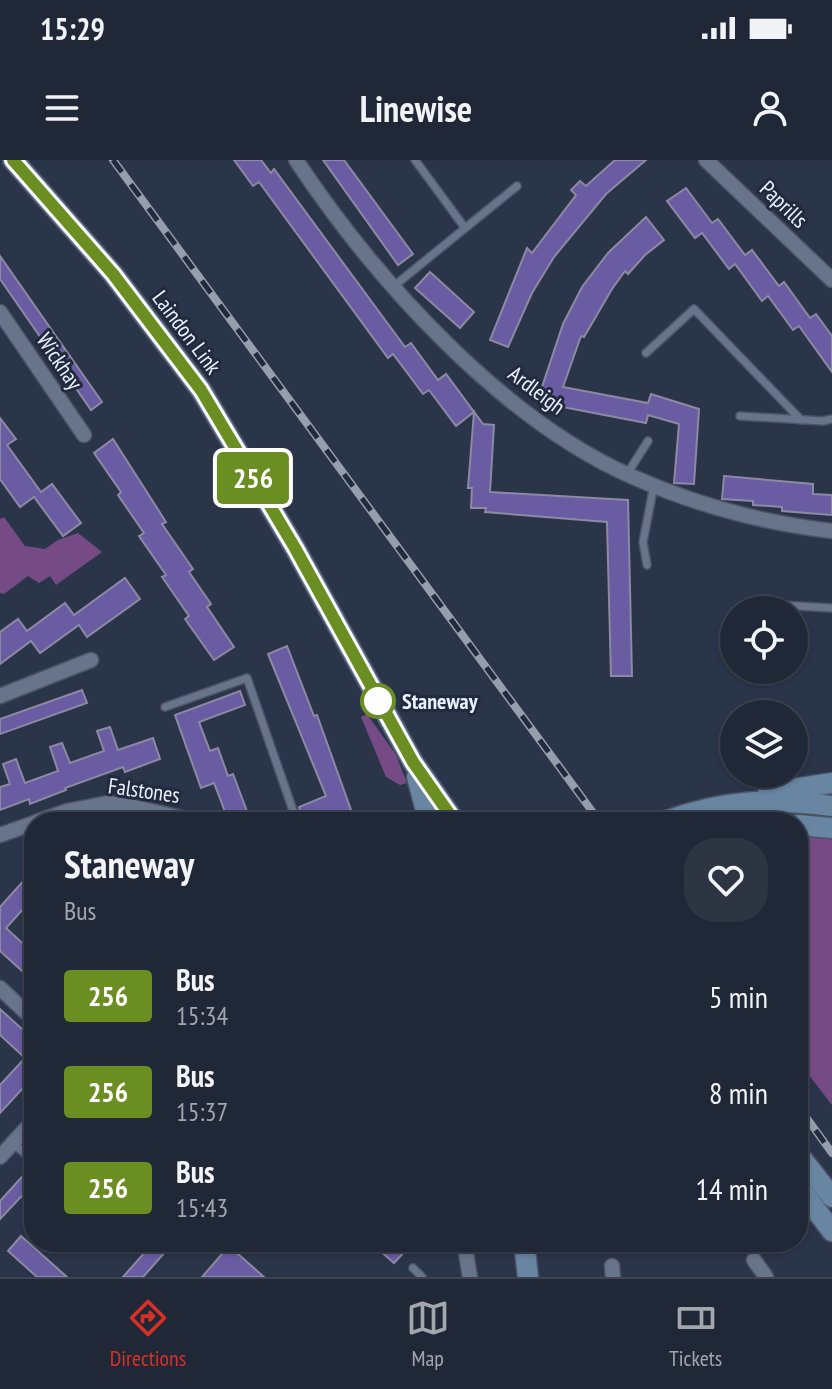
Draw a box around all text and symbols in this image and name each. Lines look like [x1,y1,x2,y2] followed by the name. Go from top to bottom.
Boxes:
[40,9,105,48] text: 15:29
[360,85,472,132] text: Linewise
[40,86,84,130] icon: menu
[748,86,792,130] icon: person
[754,174,814,234] street label: Paprills
[146,285,228,380] street label: Laindon Link
[31,327,90,395] street label: Wickhay
[503,360,571,420] street label: Ardleigh
[207,452,299,504] line badge: 256
[233,459,273,496] text: 256
[720,596,808,788] map controls
[720,596,808,684] button: locate
[361,684,395,718] marker: Staneway
[402,687,479,715] place label: Staneway
[720,700,808,788] button: layers
[106,771,182,809] street label: Falstones
[684,838,768,922] button: heart
[64,839,194,888] text: Staneway
[64,894,96,927] text: Bus
[176,960,215,999] text: Bus
[88,977,128,1014] text: 256
[709,977,768,1016] text: 5 min
[176,999,228,1032] text: 15:34
[176,1056,215,1095] text: Bus
[88,1073,128,1110] text: 256
[709,1073,768,1112] text: 8 min
[176,1095,228,1128] text: 15:37
[176,1152,215,1191] text: Bus
[88,1169,128,1206] text: 256
[695,1169,768,1208] text: 14 min
[176,1191,228,1224] text: 15:43
[110,1296,186,1372] tab: Directions
[406,1296,450,1372] tab: Map
[669,1296,722,1372] tab: Tickets

